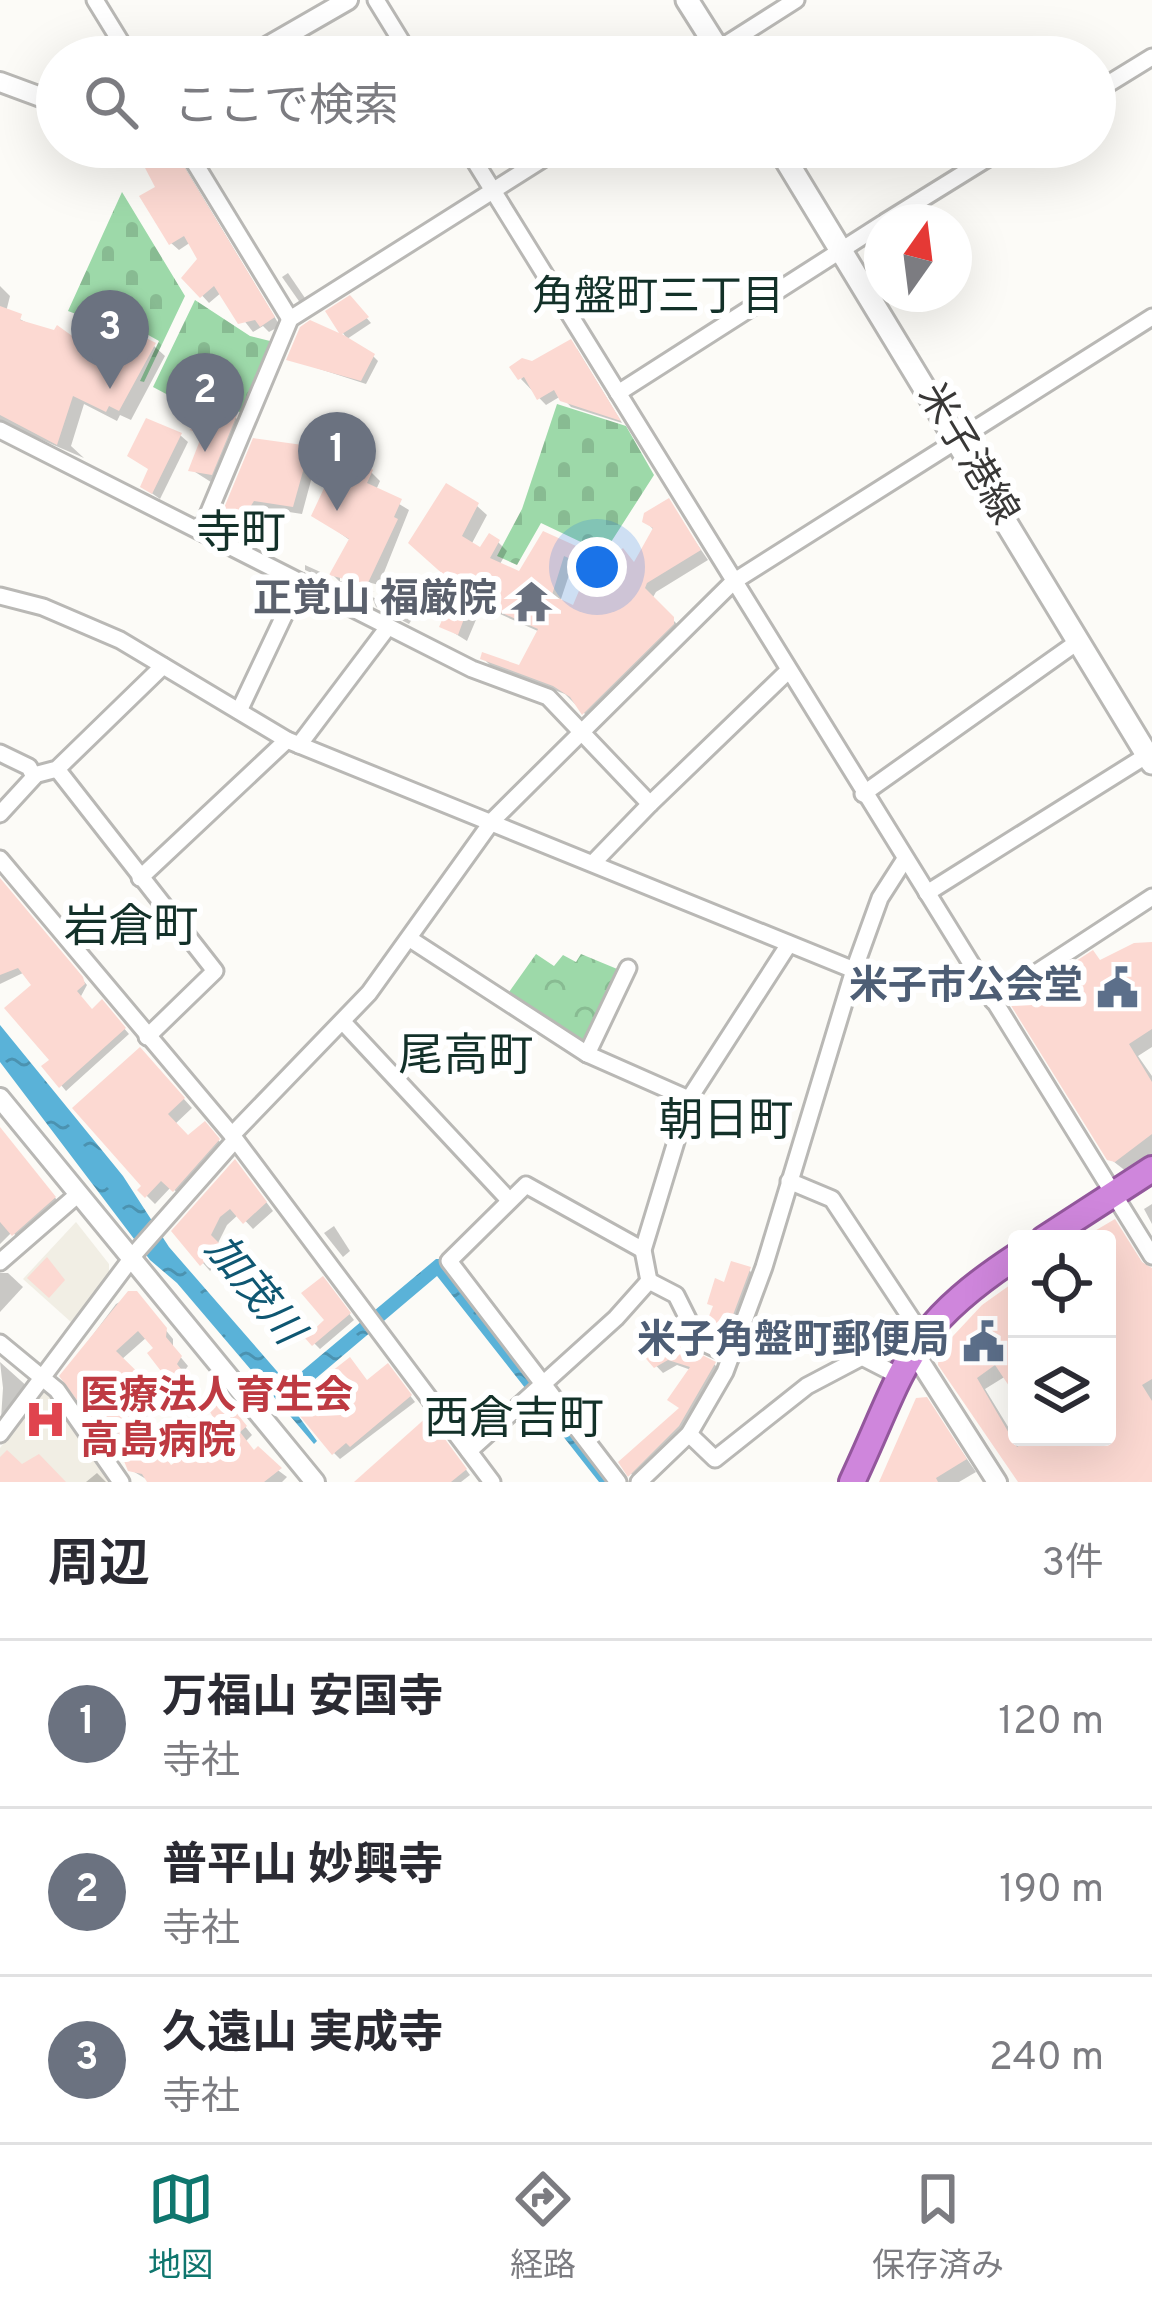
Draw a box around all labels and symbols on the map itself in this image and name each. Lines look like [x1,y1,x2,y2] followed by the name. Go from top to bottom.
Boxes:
[864,204,972,312] north arrow
[532,273,784,326] district label: 角盤町三丁目
[71,290,149,389] pin: 3
[166,353,244,452] pin: 2
[905,376,1027,534] street label: 米子港線
[298,412,376,511] pin: 1
[196,507,286,564] district label: 寺町
[567,537,627,597] your location
[253,577,497,626] place label: 正覚山 福厳院
[508,578,554,624] temple icon: 正覚山 福厳院
[63,901,199,958] district label: 岩倉町
[849,964,1083,1013] place label: 米子市公会堂
[1094,965,1140,1011] public building icon: 米子市公会堂
[398,1030,534,1087] district label: 尾高町
[658,1095,794,1152] district label: 朝日町
[192,1225,315,1360] water label: 加茂川
[637,1318,949,1367] place label: 米子角盤町郵便局
[960,1319,1006,1365] public building icon: 米子角盤町郵便局
[80,1374,353,1468] place label: 医療法人育生会 高島病院
[424,1393,604,1450] district label: 西倉吉町
[23,1397,69,1443] hospital icon: 医療法人育生会 高島病院

